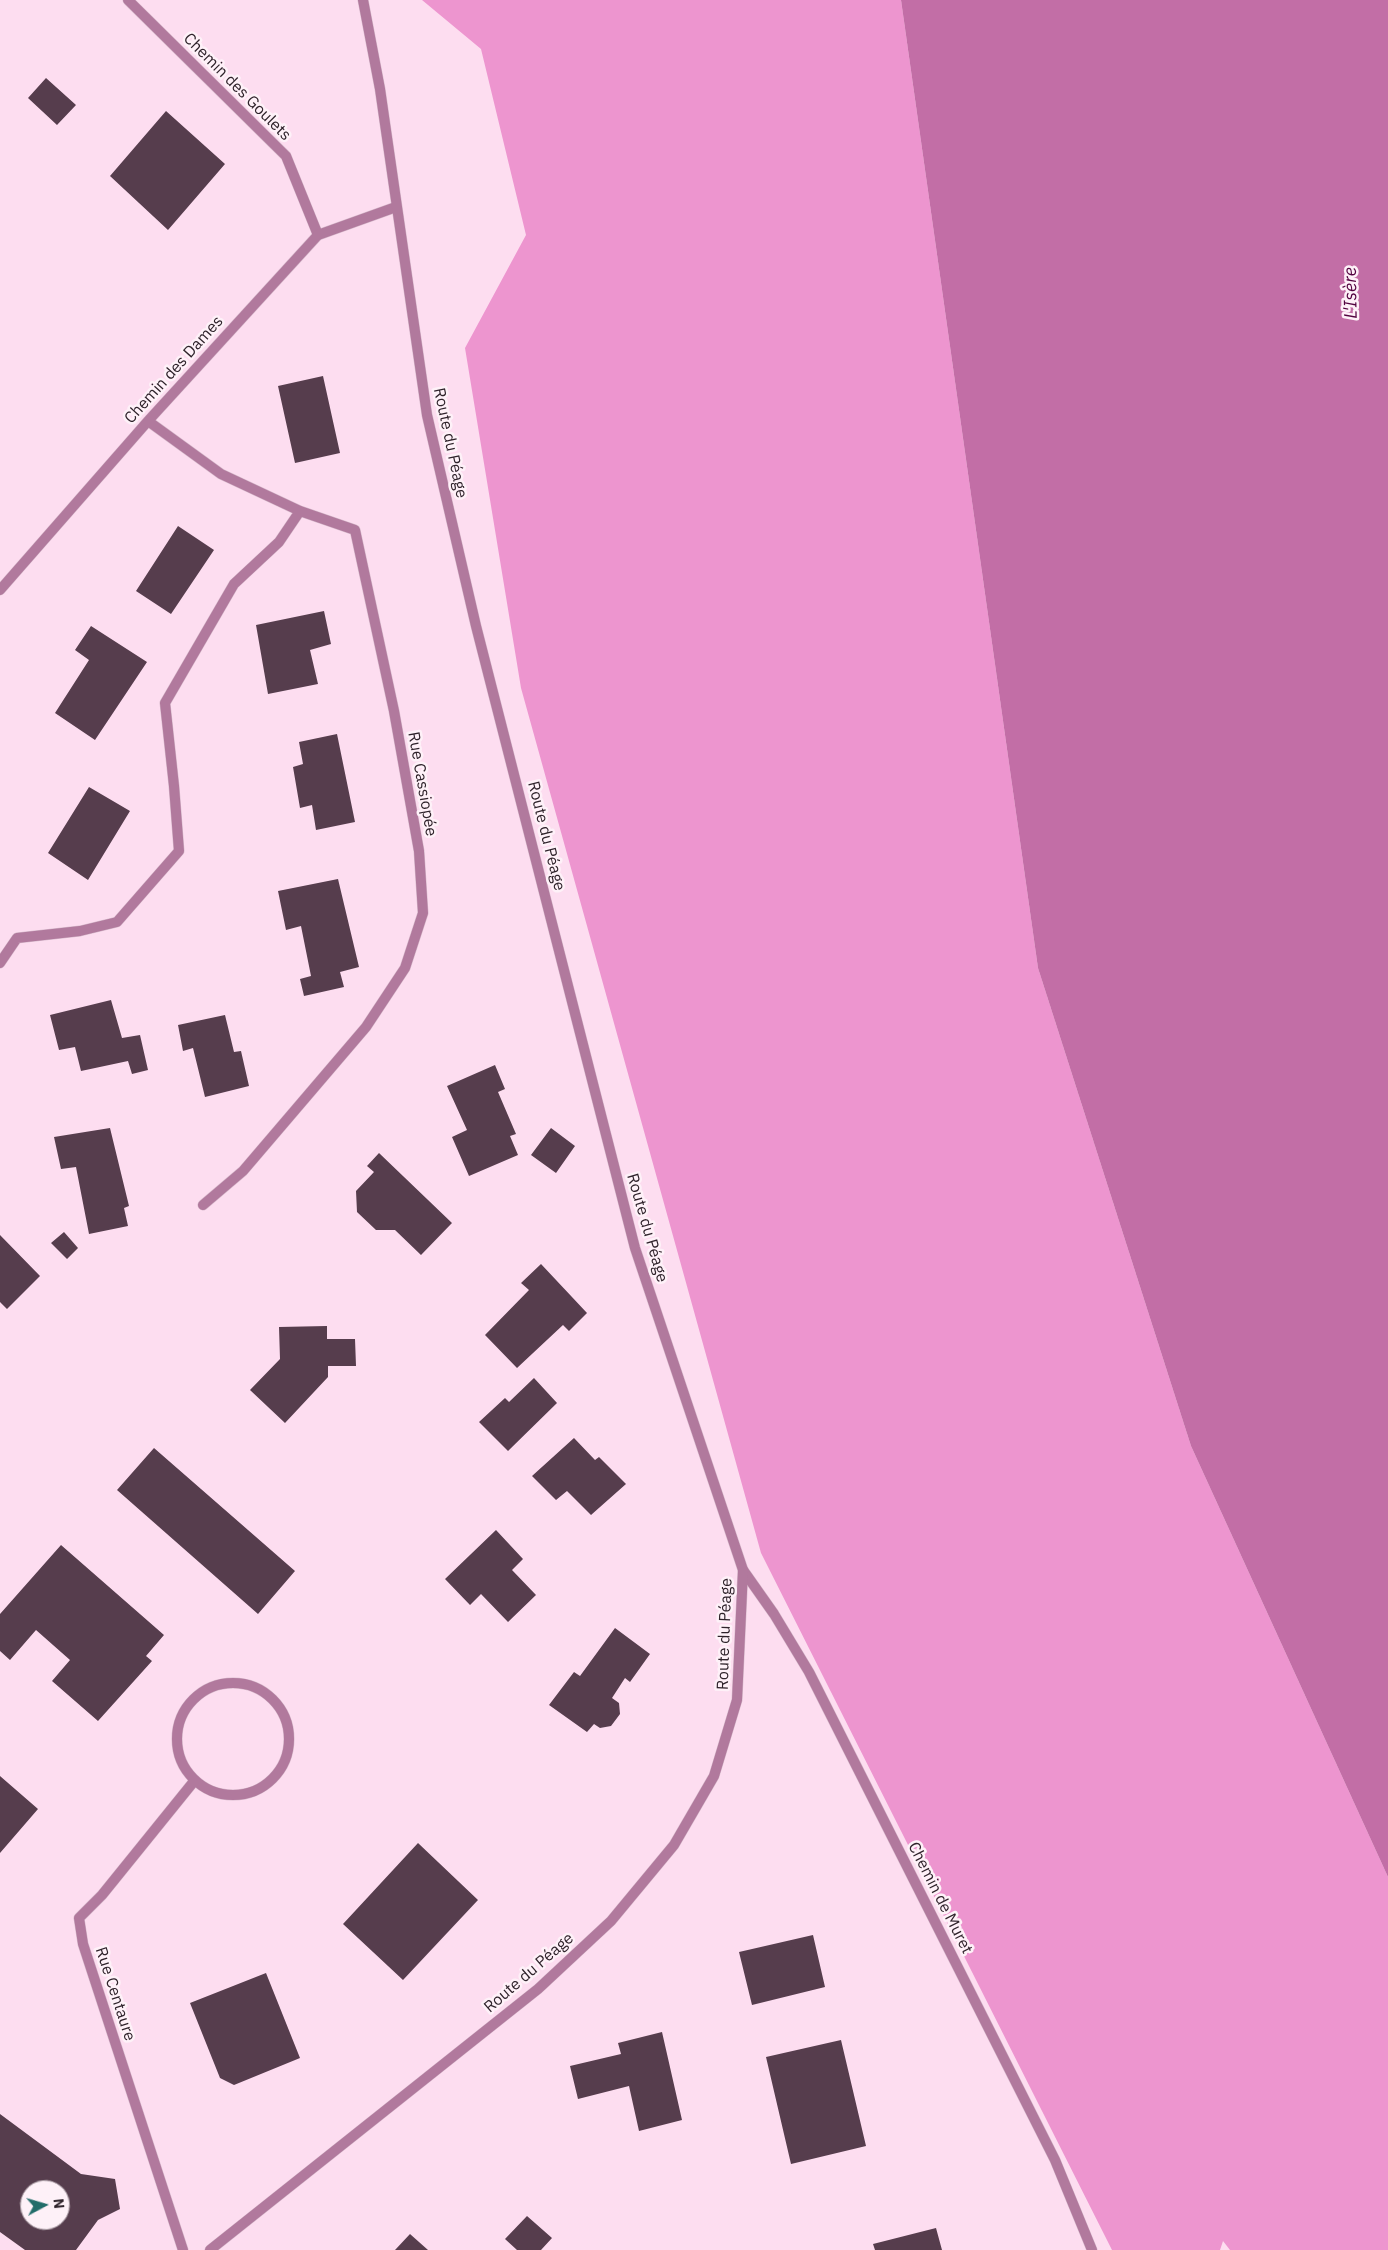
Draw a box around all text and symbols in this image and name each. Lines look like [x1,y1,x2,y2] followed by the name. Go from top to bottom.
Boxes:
[179,29,295,145] street label: Chemin des Goulets
[1340,267,1362,319] water label: L'Isère
[121,312,227,428] street label: Chemin des Dames
[429,386,471,500] street label: Route du Péage
[403,730,441,838] street label: Rue Cassiopée
[523,779,569,893] street label: Route du Péage
[622,1171,672,1285] street label: Route du Péage
[713,1578,737,1690] street label: Route du Péage
[904,1839,976,1957] street label: Chemin de Muret
[480,1929,578,2017] street label: Route du Péage
[91,1945,139,2043] street label: Rue Centaure
[20,2180,70,2230] north arrow
[49,2198,68,2210] text: N

